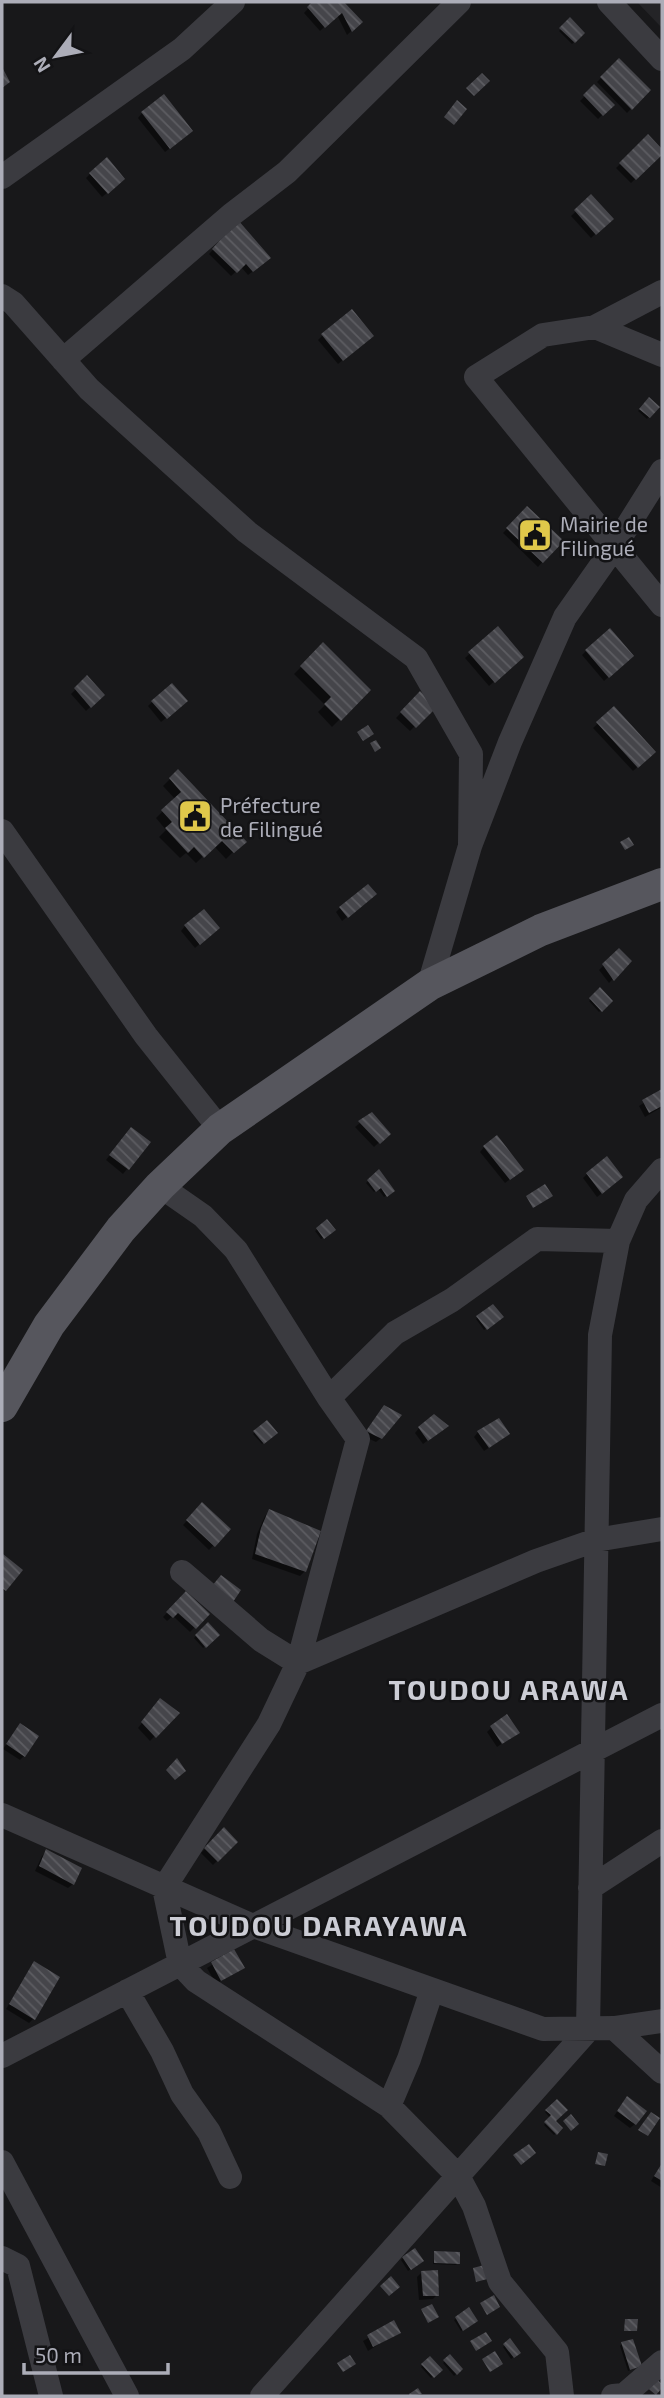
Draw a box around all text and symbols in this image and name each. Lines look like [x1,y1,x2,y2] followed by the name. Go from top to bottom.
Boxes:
[21,21,91,91] north arrow
[28,53,55,77] text: N
[560,511,648,560] place label: Mairie de Filingué
[516,516,554,554] public building icon: Mairie de Filingué
[220,792,323,841] place label: Préfecture de Filingué
[176,797,214,835] public building icon: Préfecture de Filingué
[388,1672,630,1706] district label: TOUDOU ARAWA
[170,1908,468,1942] district label: TOUDOU DARAYAWA
[24,2332,168,2376] scale bar
[35,2342,82,2367] text: 50 m

